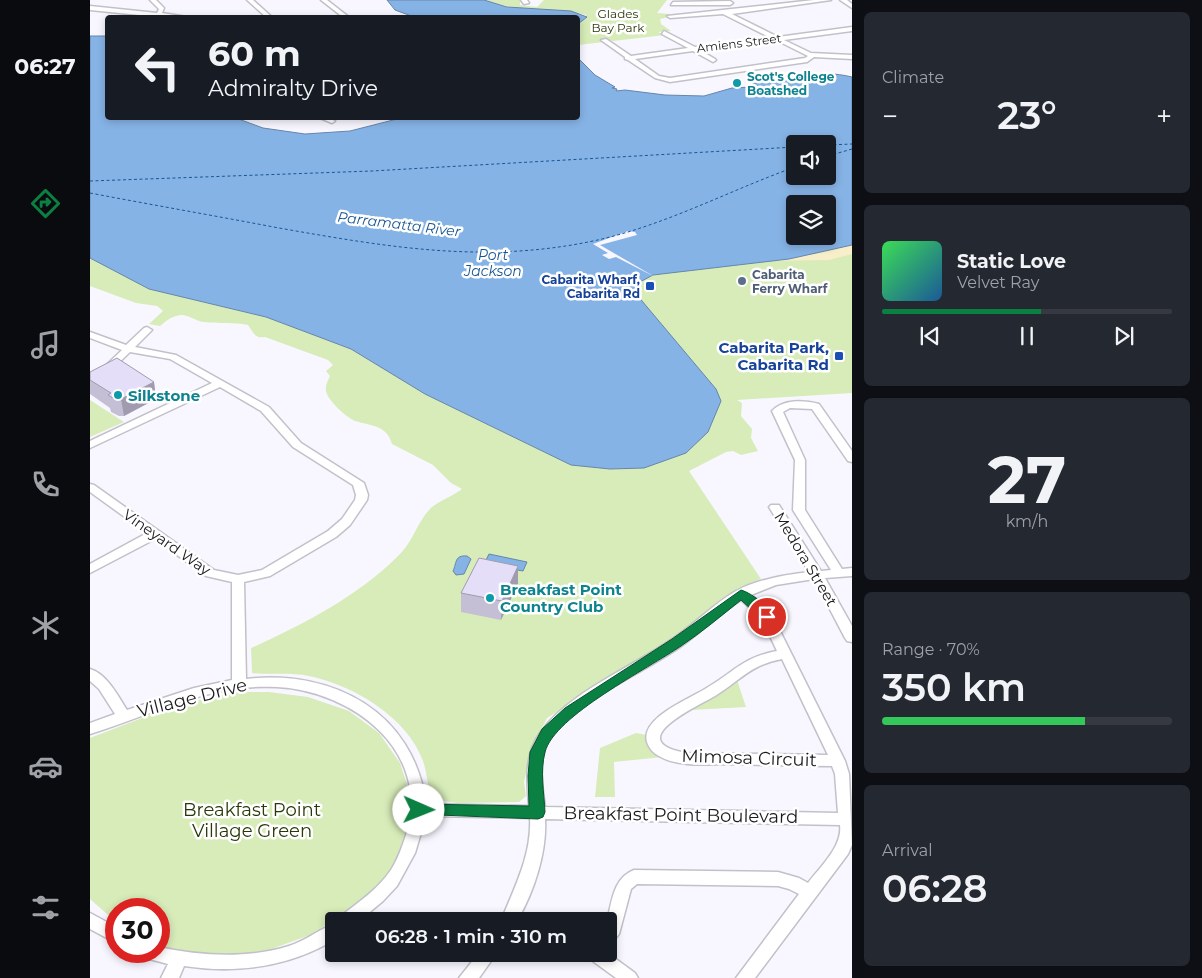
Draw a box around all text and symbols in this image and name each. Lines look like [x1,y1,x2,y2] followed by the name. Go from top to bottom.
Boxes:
[592,6,645,35] park label: Glades Bay Park
[696,30,782,56] street label: Amiens Street
[208,32,301,75] text: 60 m
[125,35,190,100] icon: left
[14,53,76,80] text: 06:27
[882,68,944,87] text: Climate
[747,69,835,98] place label: Scot's College Boatshed
[208,75,378,102] text: Admiralty Drive
[731,77,743,89] marker: Scot's College Boatshed
[997,92,1057,139] text: 23°
[882,99,898,133] text: −
[1156,99,1172,133] text: +
[786,135,836,245] map controls
[786,135,836,185] button: sound
[28,186,63,221] icon: directions
[786,195,836,245] button: layers
[337,208,462,241] water label: Parramatta River
[463,246,522,280] water label: Port Jackson
[957,250,1066,273] text: Static Love
[752,267,829,296] place label: Cabarita Ferry Wharf
[541,272,640,301] place label: Cabarita Wharf, Cabarita Rd
[957,273,1039,292] text: Velvet Ray
[736,275,748,287] marker: Cabarita Ferry Wharf
[644,280,656,292] marker: Cabarita Wharf, Cabarita Rd
[916,322,944,350] icon: previous
[1013,322,1041,350] icon: pause
[1110,322,1138,350] icon: next
[28,327,63,362] icon: music
[718,338,829,374] place label: Cabarita Park, Cabarita Rd
[833,350,845,362] marker: Cabarita Park, Cabarita Rd
[128,386,200,405] place label: Silkstone
[112,389,124,401] marker: Silkstone
[988,440,1066,519] text: 27
[28,467,63,502] icon: phone
[120,505,215,580] street label: Vineyard Way
[770,508,842,610] street label: Medora Street
[1006,512,1048,531] text: km/h
[500,580,622,616] place label: Breakfast Point Country Club
[484,592,496,604] marker: Breakfast Point Country Club
[746,596,788,638] pin
[753,603,781,631] icon: arrive
[28,608,63,643] icon: climate
[882,640,980,659] text: Range · 70%
[882,664,1026,711] text: 350 km
[135,674,249,722] street label: Village Drive
[681,745,817,771] street label: Mimosa Circuit
[28,749,63,784] icon: car
[392,783,444,835] position arrow
[183,799,321,842] park label: Breakfast Point Village Green
[564,802,798,828] street label: Breakfast Point Boulevard
[882,841,932,860] text: Arrival
[882,865,988,912] text: 06:28
[28,890,63,925] icon: filters
[105,898,170,963] speed limit sign: 30
[375,925,567,948] text: 06:28 · 1 min · 310 m

